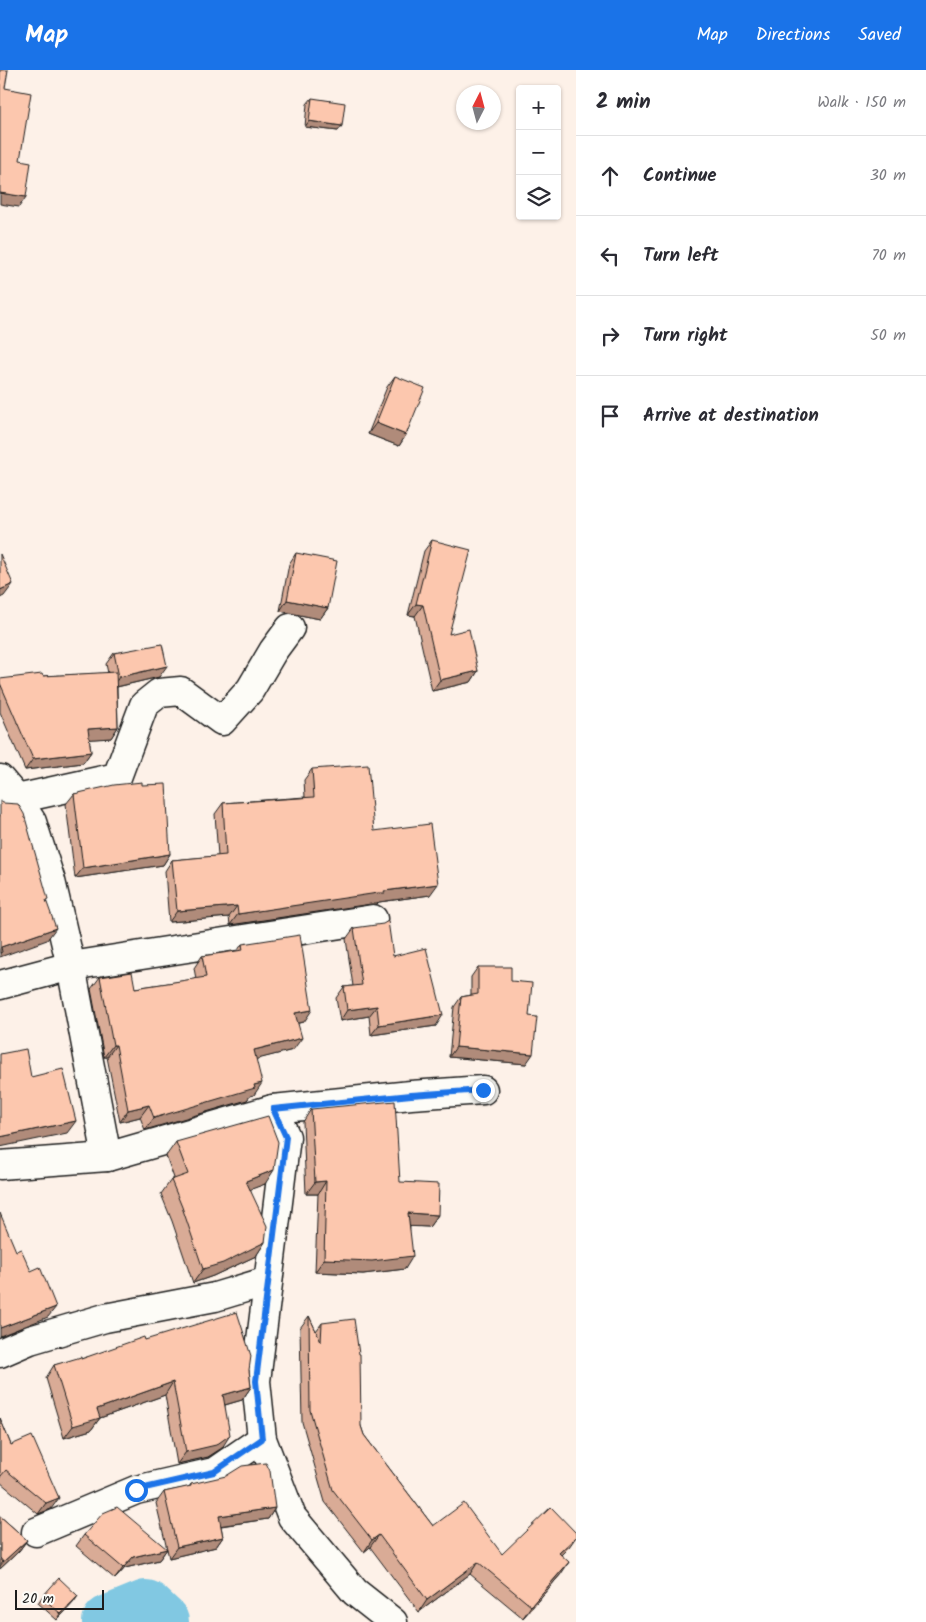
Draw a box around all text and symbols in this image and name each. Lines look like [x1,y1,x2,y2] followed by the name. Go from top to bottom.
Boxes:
[25,16,68,55] text: Map
[696,21,728,50] text: Map
[756,21,830,50] text: Directions
[858,21,901,50] text: Saved
[456,85,501,130] north arrow
[516,85,561,220] map controls
[516,85,561,130] button: +
[596,86,651,119] text: 2 min
[817,90,906,115] text: Walk · 150 m
[516,130,561,175] button: −
[643,161,716,191] text: Continue
[596,162,624,190] icon: ahead
[870,163,906,188] text: 30 m
[516,175,561,220] button: layers
[643,241,718,271] text: Turn left
[596,242,624,270] icon: left
[871,243,906,268] text: 70 m
[643,321,728,351] text: Turn right
[596,322,624,350] icon: right
[870,323,906,348] text: 50 m
[643,401,819,431] text: Arrive at destination
[596,402,624,430] icon: arrive
[472,1079,495,1102] route end
[125,1479,148,1502] route start
[15,1587,104,1610] scale bar
[22,1588,54,1610] text: 20 m

